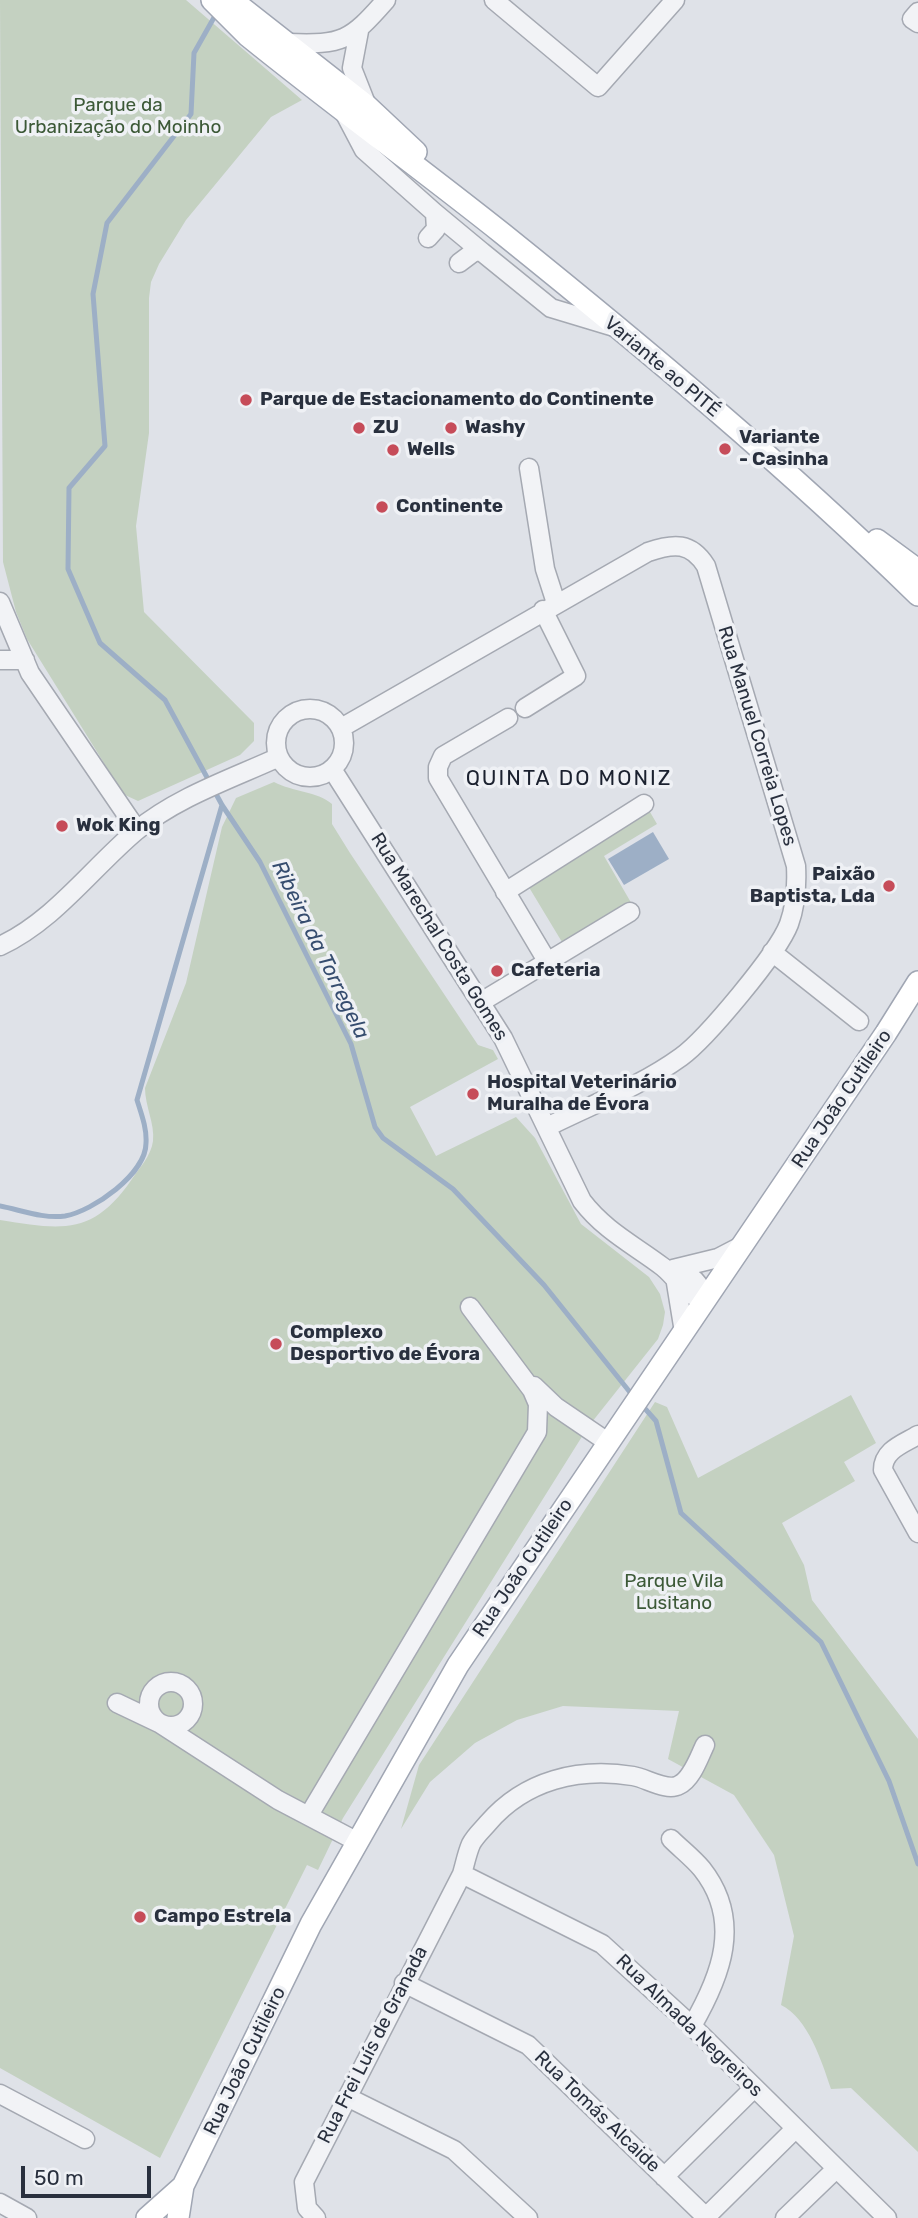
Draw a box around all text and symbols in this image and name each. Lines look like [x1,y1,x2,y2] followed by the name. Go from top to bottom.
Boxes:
[15,95,221,139] park label: Parque da Urbanização do Moinho
[599,312,725,422] street label: Variante ao PITÉ
[260,389,654,411] place label: Parque de Estacionamento do Continente
[238,392,254,408] marker: Parque de Estacionamento do Continente
[373,417,399,439] place label: ZU
[465,417,525,439] place label: Washy
[351,420,367,436] marker: ZU
[443,420,459,436] marker: Washy
[739,427,828,471] place label: Variante - Casinha
[407,439,455,461] place label: Wells
[717,441,733,457] marker: Variante - Casinha
[385,442,401,458] marker: Wells
[396,496,503,518] place label: Continente
[374,499,390,515] marker: Continente
[713,623,801,849] street label: Rua Manuel Correia Lopes
[468,766,670,792] district label: QUINTA DO MONIZ
[76,815,161,837] place label: Wok King
[54,818,70,834] marker: Wok King
[365,829,513,1045] street label: Rua Marechal Costa Gomes
[266,857,374,1043] water label: Ribeira da Torregela
[750,864,875,908] place label: Paixão Baptista, Lda
[881,878,897,894] marker: Paixão Baptista, Lda
[511,960,600,982] place label: Cafeteria
[489,963,505,979] marker: Cafeteria
[787,1025,897,1173] street label: Rua João Cutileiro
[487,1072,677,1116] place label: Hospital Veterinário Muralha de Évora
[465,1086,481,1102] marker: Hospital Veterinário Muralha de Évora
[290,1322,480,1366] place label: Complexo Desportivo de Évora
[268,1336,284,1352] marker: Complexo Desportivo de Évora
[468,1494,578,1642] street label: Rua João Cutileiro
[624,1571,724,1615] park label: Parque Vila Lusitano
[154,1906,292,1928] place label: Campo Estrela
[132,1909,148,1925] marker: Campo Estrela
[313,1943,433,2147] street label: Rua Frei Luís de Granada
[611,1950,767,2102] street label: Rua Almada Negreiros
[199,1983,291,2139] street label: Rua João Cutileiro
[529,2046,665,2178] street label: Rua Tomás Alcaide
[24,2152,154,2196] scale bar
[34,2165,84,2190] text: 50 m

